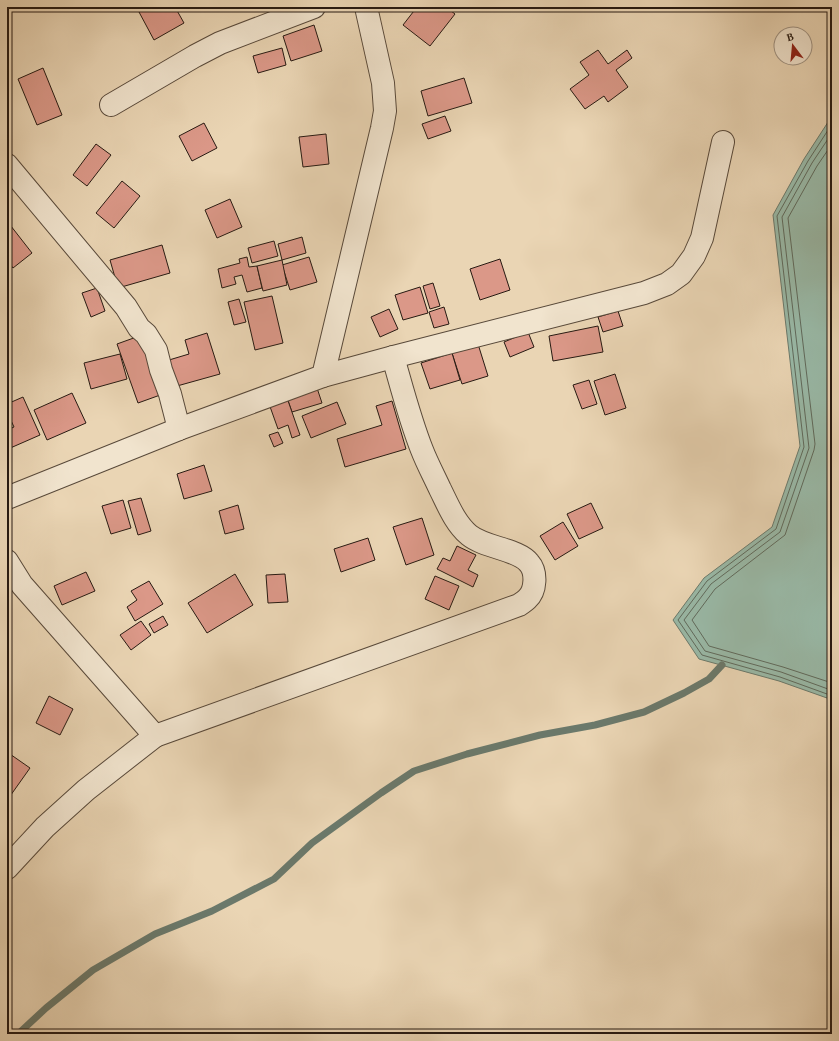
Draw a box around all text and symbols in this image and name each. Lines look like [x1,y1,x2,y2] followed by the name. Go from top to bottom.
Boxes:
[773,26,813,66] north arrow
[785,28,796,45] text: B

